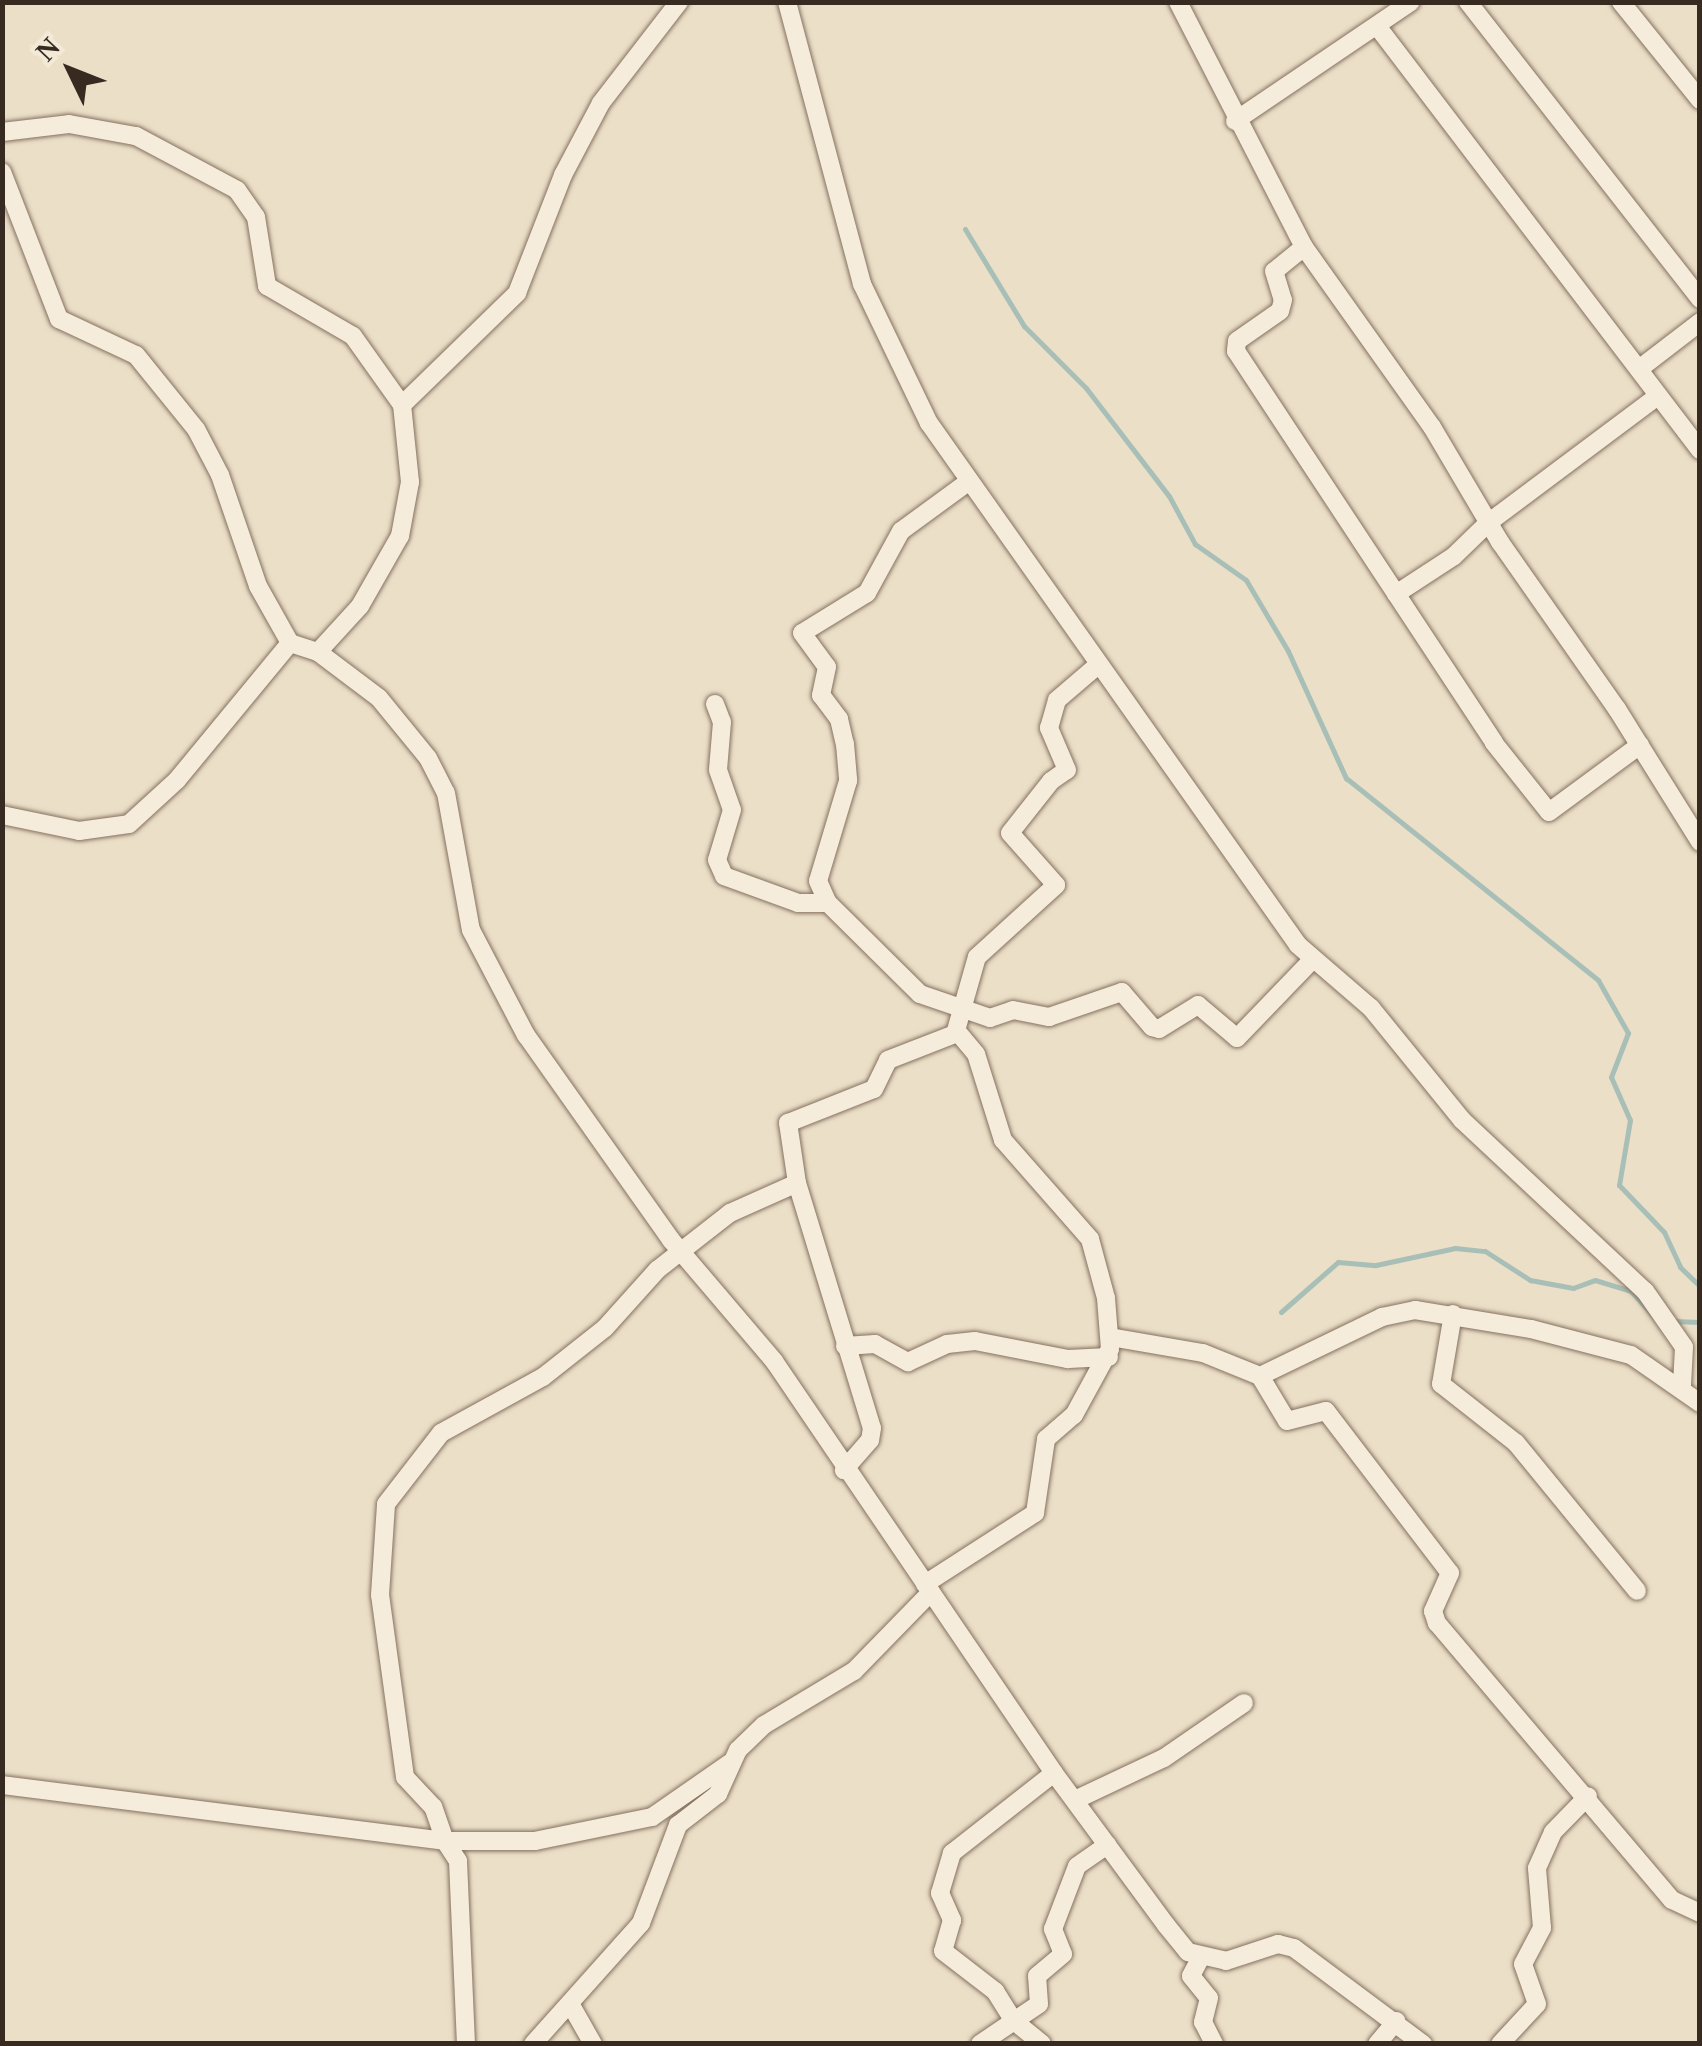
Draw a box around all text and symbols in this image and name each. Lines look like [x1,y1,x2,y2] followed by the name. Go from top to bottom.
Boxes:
[20,20,120,120] north arrow
[29,31,66,67] text: N

